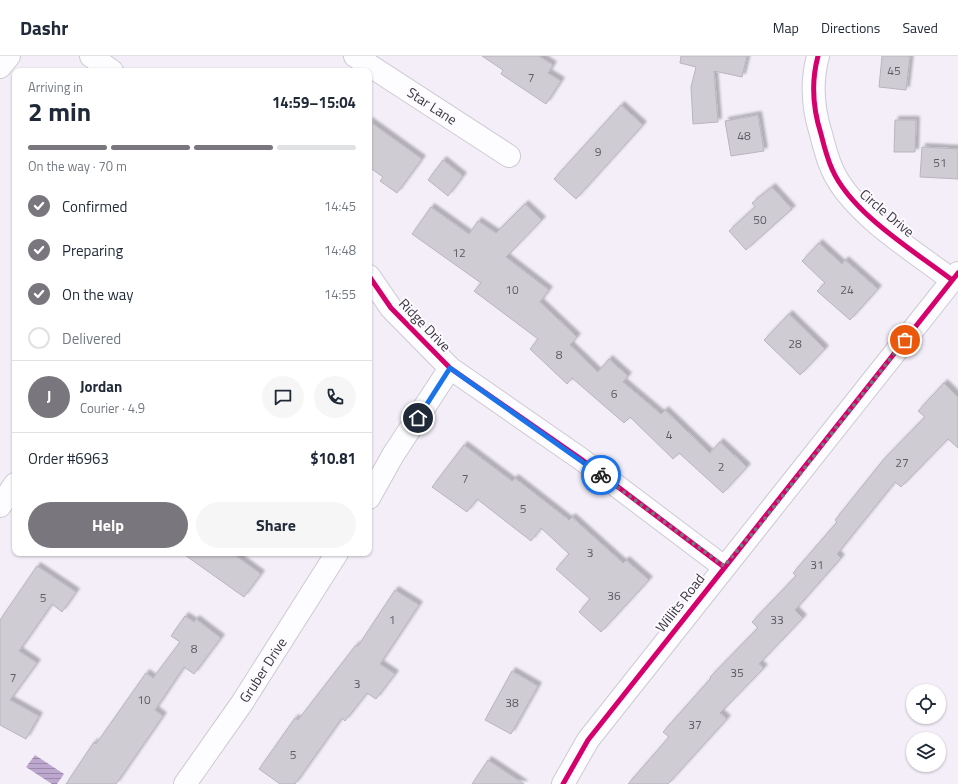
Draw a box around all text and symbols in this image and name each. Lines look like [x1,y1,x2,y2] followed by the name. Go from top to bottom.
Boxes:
[20,13,68,42] text: Dashr
[773,17,799,38] text: Map
[821,17,880,38] text: Directions
[902,17,938,38] text: Saved
[887,61,901,80] house number: 45
[528,68,534,87] house number: 7
[28,77,83,97] text: Arriving in
[403,82,461,130] street label: Star Lane
[272,91,356,114] text: 14:59–15:04
[28,92,91,131] text: 2 min
[737,126,751,145] house number: 48
[595,142,602,161] house number: 9
[933,153,947,172] house number: 51
[28,156,127,176] text: On the way · 70 m
[855,184,919,242] street label: Circle Drive
[28,195,50,217] icon: check
[62,195,127,218] text: Confirmed
[324,196,356,216] text: 14:45
[753,210,767,229] house number: 50
[28,239,50,261] icon: check
[62,239,123,262] text: Preparing
[324,240,356,260] text: 14:48
[452,243,466,262] house number: 12
[505,280,519,299] house number: 10
[840,280,854,299] house number: 24
[28,283,50,305] icon: check
[62,283,134,306] text: On the way
[324,284,356,304] text: 14:55
[395,293,456,356] street label: Ridge Drive
[888,323,922,357] pin
[62,327,121,350] text: Delivered
[894,329,916,351] icon: bag
[788,334,802,353] house number: 28
[556,345,563,364] house number: 8
[80,375,122,398] text: Jordan
[262,376,304,418] button: chat
[314,376,356,418] button: phone
[611,384,618,403] house number: 6
[47,385,51,408] text: J
[80,398,145,418] text: Courier · 4.9
[401,401,435,435] pin
[407,407,429,429] icon: home
[666,425,673,444] house number: 4
[28,447,109,470] text: Order #6963
[310,447,356,470] text: $10.81
[895,453,909,472] house number: 27
[581,455,621,495] courier
[718,457,724,476] house number: 2
[590,464,612,486] icon: bike
[462,469,468,488] house number: 7
[520,499,527,518] house number: 5
[28,502,188,548] button: Help
[196,502,356,548] button: Share
[587,543,593,562] house number: 3
[810,555,824,574] house number: 31
[650,569,709,637] street label: Willits Road
[607,586,621,605] house number: 36
[40,588,47,607] house number: 5
[389,610,395,629] house number: 1
[770,610,784,629] house number: 33
[234,633,292,706] street label: Gruber Drive
[191,639,198,658] house number: 8
[730,663,744,682] house number: 35
[10,668,16,687] house number: 7
[354,674,360,693] house number: 3
[906,684,946,772] map controls
[906,684,946,724] button: locate
[137,690,151,709] house number: 10
[505,693,519,712] house number: 38
[688,715,702,734] house number: 37
[906,732,946,772] button: layers
[290,745,297,764] house number: 5

